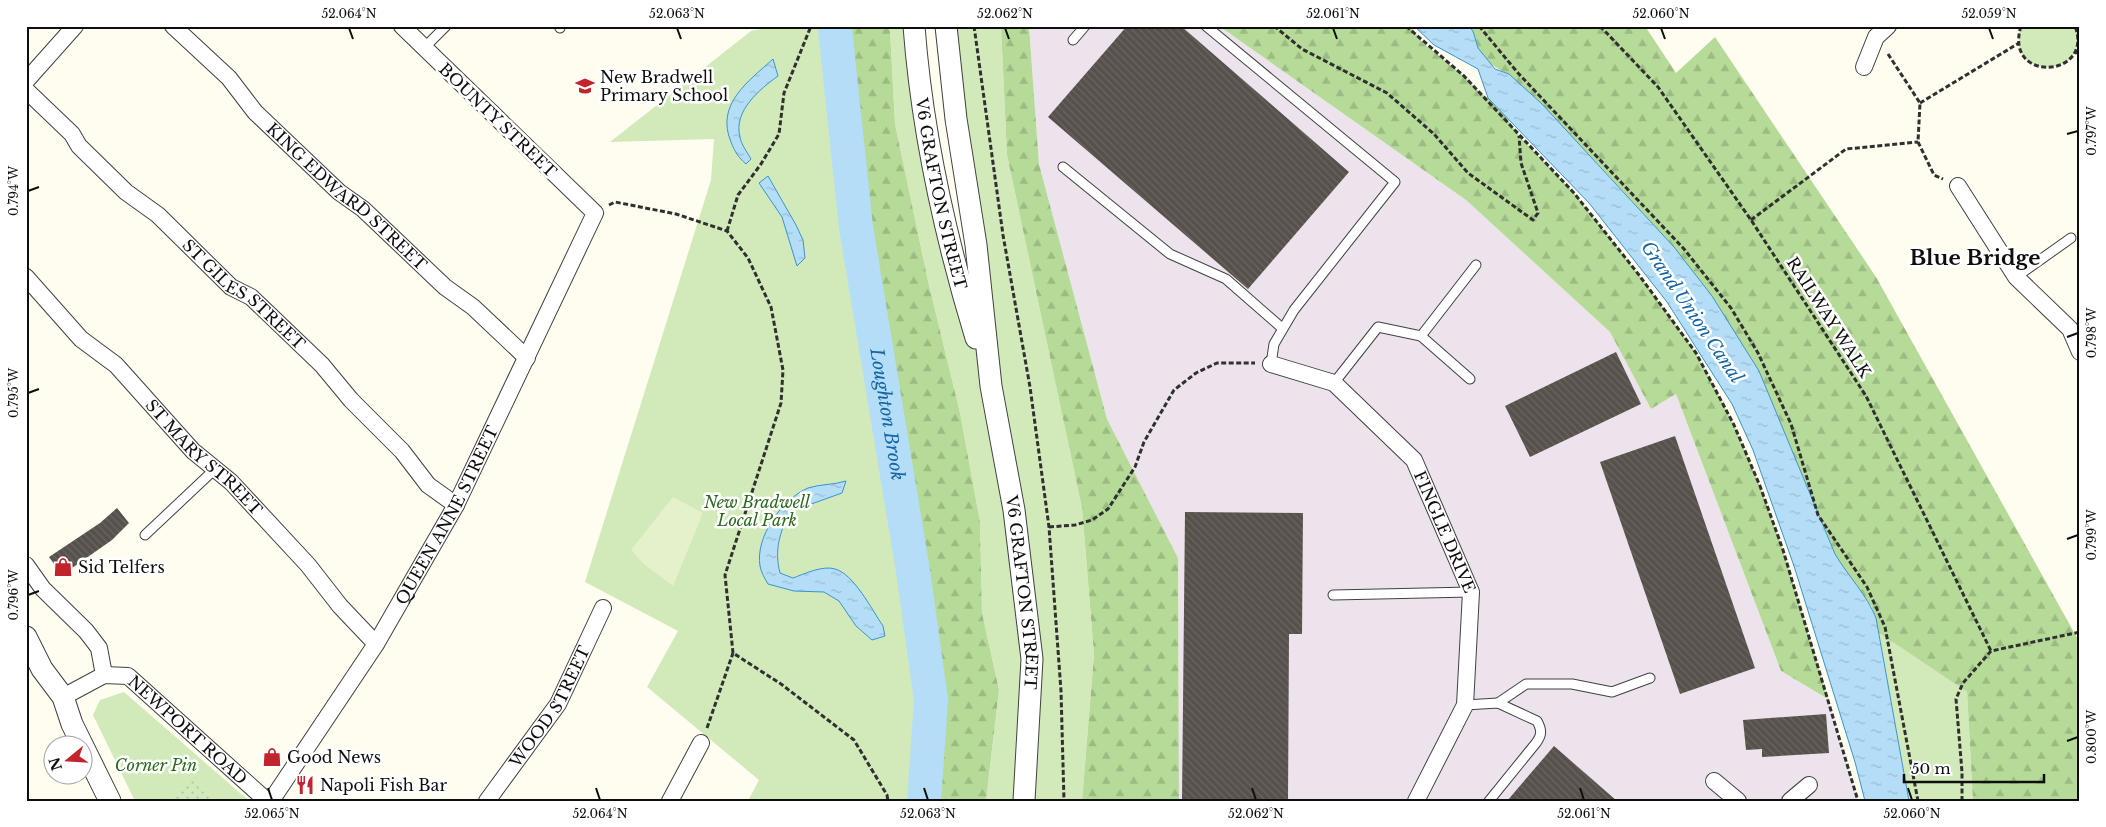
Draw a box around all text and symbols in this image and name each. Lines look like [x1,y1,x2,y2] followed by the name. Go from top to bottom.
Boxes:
[321,6,377,21] text: 52.064°N
[649,6,705,21] text: 52.063°N
[977,6,1033,21] text: 52.062°N
[1306,6,1360,21] text: 52.061°N
[1633,6,1690,21] text: 52.060°N
[1961,6,2017,21] text: 52.059°N
[435,59,561,181] street label: BOUNTY STREET
[600,67,728,105] place label: New Bradwell Primary School
[574,75,596,97] school or university icon: New Bradwell Primary School
[912,96,971,292] street label: V6 GRAFTON STREET
[2084,105,2099,156] text: 0.797°W
[262,118,431,274] street label: KING EDWARD STREET
[6,165,21,216] text: 0.794°W
[178,235,309,354] street label: ST GILES STREET
[1636,237,1748,387] water label: Grand Union Canal
[1909,245,2041,271] district label: Blue Bridge
[1783,253,1876,382] street label: RAILWAY WALK
[2084,307,2099,358] text: 0.798°W
[865,346,909,482] water label: Loughton Brook
[6,367,21,418] text: 0.795°W
[141,395,267,519] street label: ST MARY STREET
[391,422,502,608] street label: QUEEN ANNE STREET
[1410,468,1480,596] street label: FINGLE DRIVE
[703,492,811,530] park label: New Bradwell Local Park
[1001,493,1042,690] street label: V6 GRAFTON STREET
[2084,509,2099,561] text: 0.799°W
[52,556,74,578] shop icon: Sid Telfers
[78,557,165,577] place label: Sid Telfers
[6,569,21,621] text: 0.796°W
[505,642,594,772] street label: WOOD STREET
[124,671,252,789] street label: NEWPORT ROAD
[2084,709,2099,764] text: 0.800°W
[42,734,92,784] north arrow
[261,746,283,768] shop icon: Good News
[287,747,381,767] place label: Good News
[1904,752,2044,784] scale bar
[45,755,66,773] text: N
[115,755,197,775] park label: Corner Pin
[1911,759,1951,778] text: 50 m
[294,774,316,796] restaurant icon: Napoli Fish Bar
[320,775,447,795] place label: Napoli Fish Bar
[244,806,300,821] text: 52.065°N
[572,806,628,821] text: 52.064°N
[900,806,956,821] text: 52.063°N
[1228,806,1284,821] text: 52.062°N
[1557,806,1611,821] text: 52.061°N
[1884,806,1941,821] text: 52.060°N

